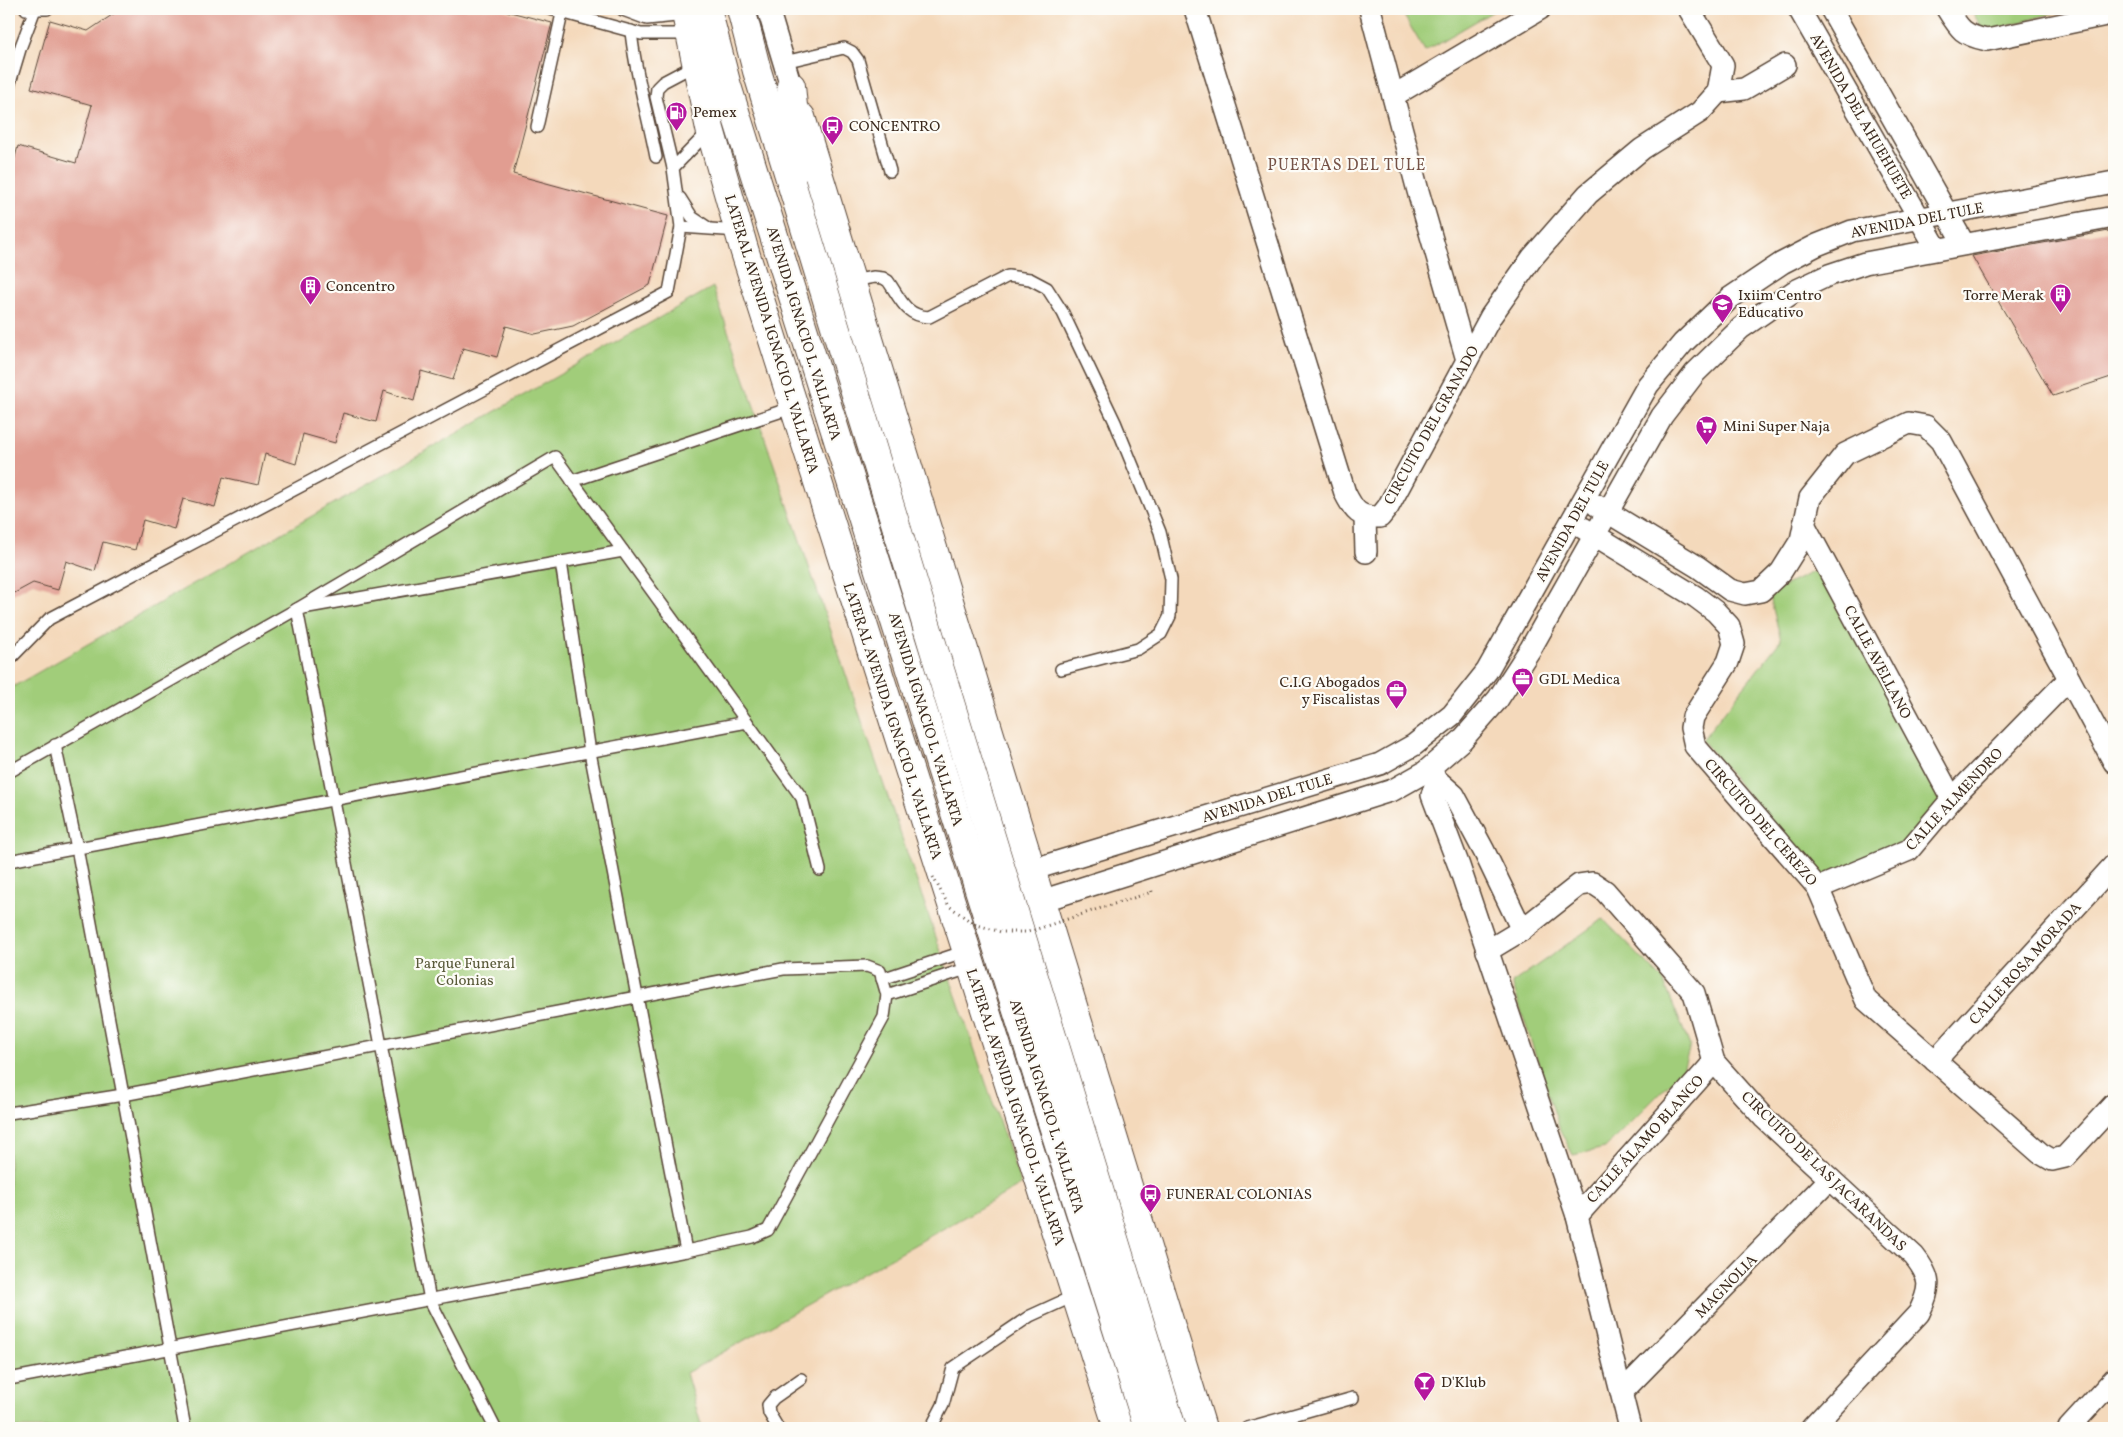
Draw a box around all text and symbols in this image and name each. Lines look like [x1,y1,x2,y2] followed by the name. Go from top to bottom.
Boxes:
[1804,30,1916,203] street label: AVENIDA DEL AHUEHUETE
[665,100,689,131] fuel station icon: Pemex
[693,103,737,124] place label: Pemex
[821,114,845,145] bus stop icon: CONCENTRO
[849,117,940,138] place label: CONCENTRO
[1268,155,1426,177] district label: PUERTAS DEL TULE
[718,193,823,477] street label: LATERAL AVENIDA IGNACIO L. VALLARTA
[1849,198,1986,245] street label: AVENIDA DEL TULE
[760,224,845,443] street label: AVENIDA IGNACIO L. VALLARTA
[298,274,322,305] building icon: Concentro
[326,277,395,298] place label: Concentro
[2048,283,2072,314] building icon: Torre Merak
[1738,286,1822,324] place label: Ixiim Centro Educativo
[1963,286,2044,307] place label: Torre Merak
[1710,292,1734,323] school or university icon: Ixiim Centro Educativo
[1380,342,1485,509] street label: CIRCUITO DEL GRANADO
[1695,414,1719,445] supermarket icon: Mini Super Naja
[1723,417,1830,438] place label: Mini Super Naja
[1531,457,1615,586] street label: AVENIDA DEL TULE
[837,580,947,863] street label: LATERAL AVENIDA IGNACIO L. VALLARTA
[1838,602,1916,723] street label: CALLE AVELLANO
[882,610,967,829] street label: AVENIDA IGNACIO L. VALLARTA
[1511,667,1535,698] office icon: GDL Medica
[1539,670,1620,691] place label: GDL Medica
[1279,673,1380,711] place label: C.I.G Abogados y Fiscalistas
[1384,679,1408,710] office icon: C.I.G Abogados y Fiscalistas
[1902,744,2009,856] street label: CALLE ALMENDRO
[1699,755,1821,891] street label: CIRCUITO DEL CEREZO
[1200,770,1335,829] street label: AVENIDA DEL TULE
[1965,898,2087,1030] street label: CALLE ROSA MORADA
[415,954,515,992] park label: Parque Funeral Colonias
[960,966,1070,1249] street label: LATERAL AVENIDA IGNACIO L. VALLARTA
[1003,997,1088,1216] street label: AVENIDA IGNACIO L. VALLARTA
[1583,1071,1710,1209] street label: CALLE ÁLAMO BLANCO
[1736,1087,1910,1257] street label: CIRCUITO DE LAS JACARANDAS
[1138,1182,1162,1213] bus stop icon: FUNERAL COLONIAS
[1166,1185,1312,1206] place label: FUNERAL COLONIAS
[1691,1250,1763,1324] street label: MAGNOLIA
[1413,1370,1437,1401] bar icon: D'Klub
[1441,1373,1486,1394] place label: D'Klub

